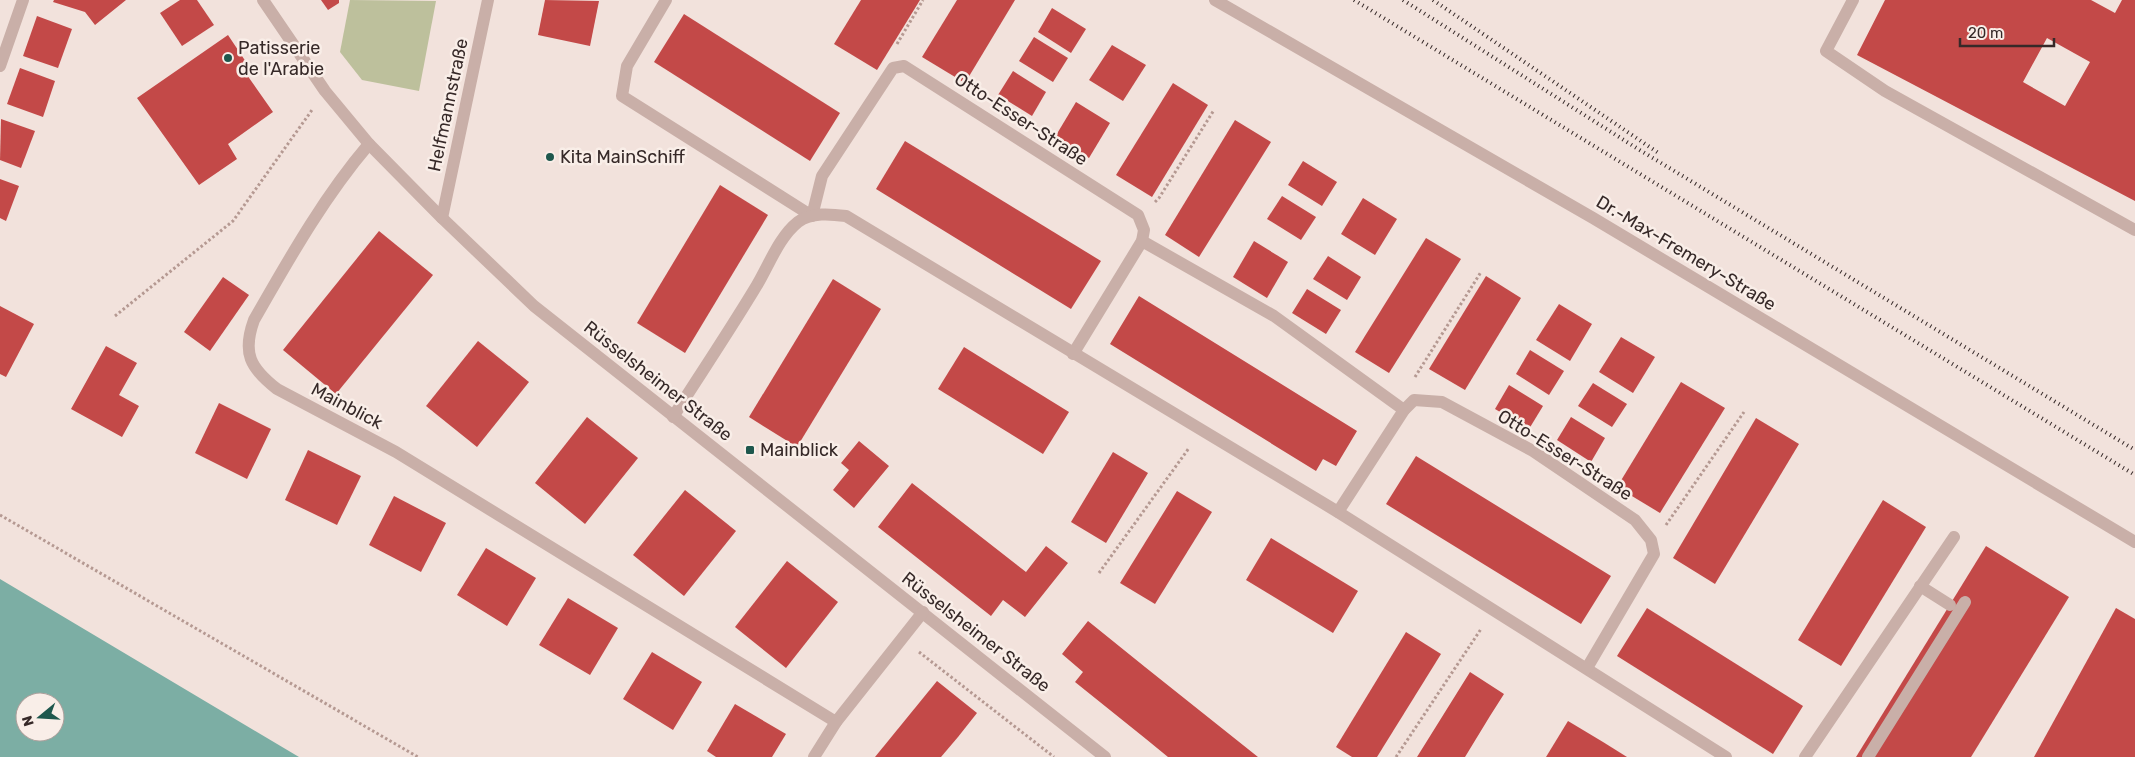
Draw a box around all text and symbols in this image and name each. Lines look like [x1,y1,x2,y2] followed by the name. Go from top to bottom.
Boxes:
[1960,15,2054,47] scale bar
[1968,24,2003,42] text: 20 m
[423,36,473,174] street label: Helfmannstraße
[238,37,324,80] place label: Patisserie de l'Arabie
[222,52,234,64] marker: Patisserie de l'Arabie
[950,68,1092,170] street label: Otto-Esser-Straße
[560,146,685,168] place label: Kita MainSchiff
[544,151,556,163] marker: Kita MainSchiff
[1592,191,1780,315] street label: Dr.-Max-Fremery-Straße
[579,316,737,446] street label: Rüsselsheimer Straße
[307,378,387,434] street label: Mainblick
[1494,405,1636,505] street label: Otto-Esser-Straße
[760,439,839,461] place label: Mainblick
[744,444,756,456] marker: Mainblick
[897,567,1055,697] street label: Rüsselsheimer Straße
[15,692,65,742] north arrow
[18,713,38,728] text: N

